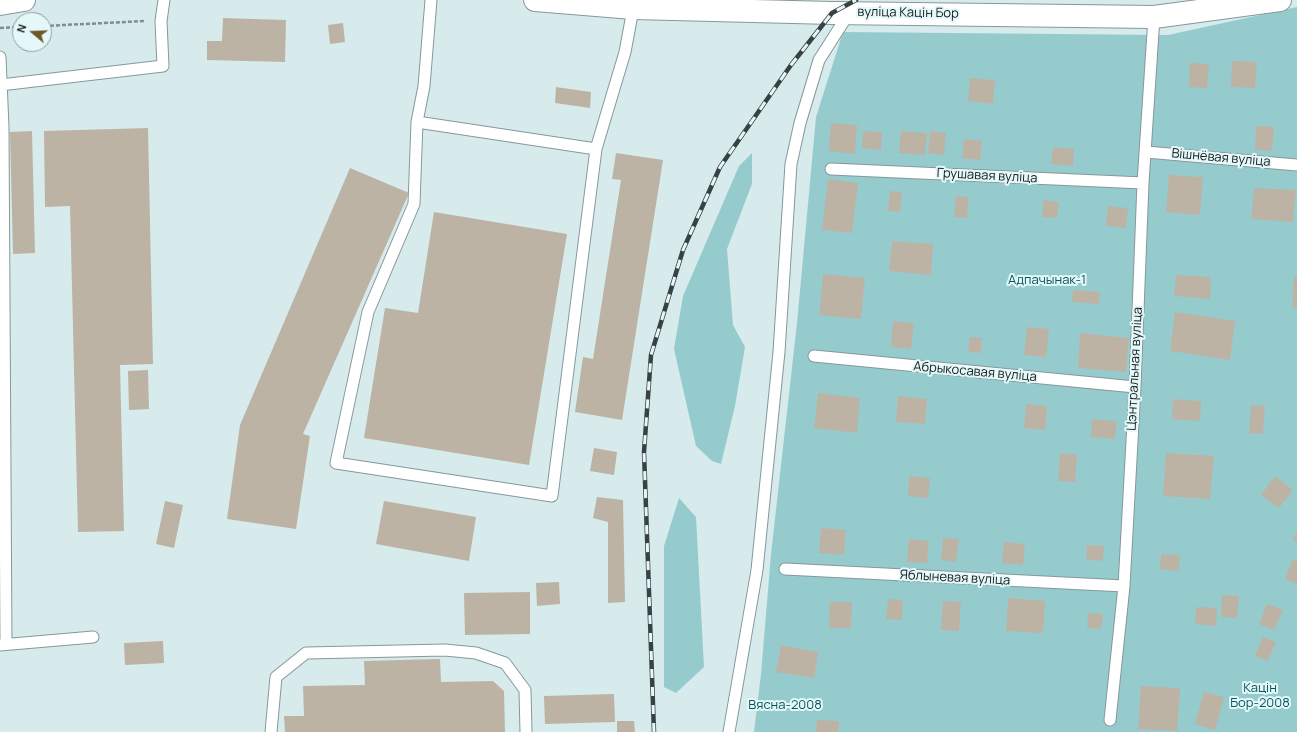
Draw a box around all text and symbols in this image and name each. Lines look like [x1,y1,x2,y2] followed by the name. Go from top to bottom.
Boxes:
[857,4,959,22] street label: вуліца Кацін Бор
[12,12,52,52] north arrow
[13,22,30,34] text: N
[1171,146,1271,170] street label: Вішнёвая вуліца
[936,166,1038,186] street label: Грушавая вуліца
[1008,272,1086,288] park label: Адпачынак-1
[1124,307,1146,431] street label: Цэнтральная вуліца
[913,359,1037,385] street label: Абрыкосавая вуліца
[899,567,1011,589] street label: Яблыневая вуліца
[1230,680,1290,711] park label: Кацін Бор-2008
[748,697,822,713] park label: Вясна-2008

